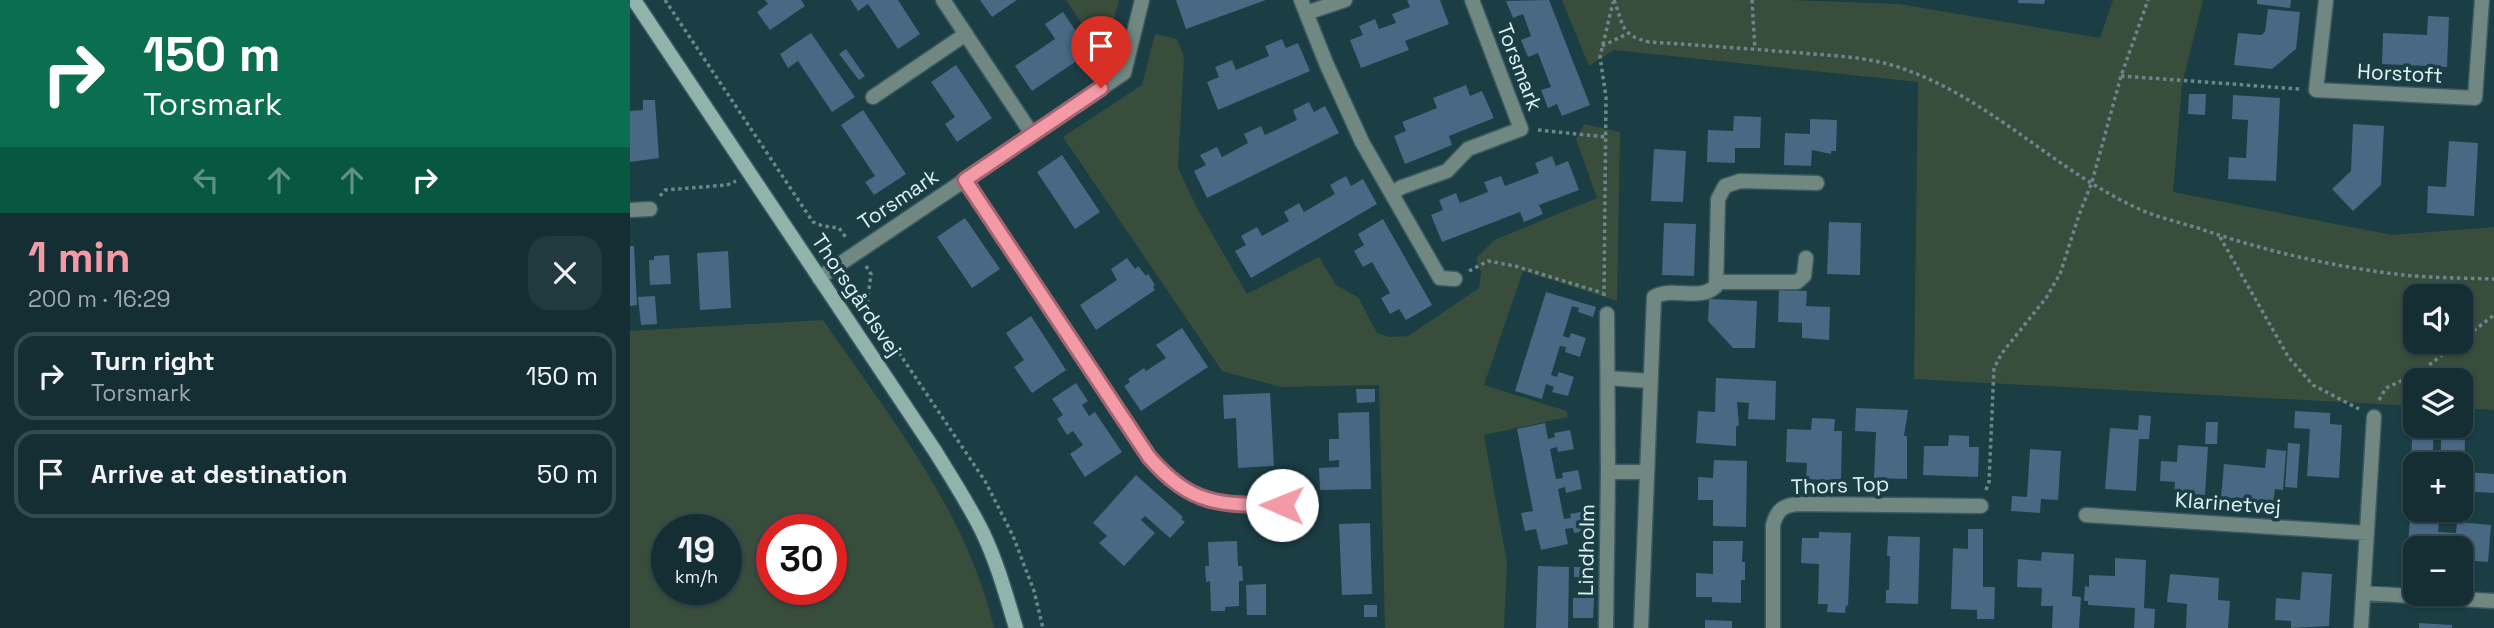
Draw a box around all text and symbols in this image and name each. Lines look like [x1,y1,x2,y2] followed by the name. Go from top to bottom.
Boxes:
[1071,16,1131,88] pin
[1491,20,1549,114] street label: Torsmark
[143,23,281,85] text: 150 m
[1082,27,1120,65] icon: arrive
[28,28,119,119] icon: right
[2356,57,2444,89] street label: Horstoft
[143,84,282,124] text: Torsmark
[187,161,225,199] icon: left
[260,161,298,199] icon: ahead
[333,161,371,199] icon: ahead
[406,161,444,199] icon: right
[853,162,943,236] street label: Torsmark
[806,228,908,362] street label: Thorsgårdsvej
[28,231,131,284] text: 1 min
[528,236,602,310] button: close
[28,284,171,314] text: 200 m · 16:29
[2403,284,2473,606] map controls
[2403,284,2473,354] button: sound
[91,344,215,378] text: Turn right
[32,357,70,395] icon: right
[526,359,598,393] text: 150 m
[2403,368,2473,438] button: layers
[91,378,191,408] text: Torsmark
[2403,452,2473,522] button: +
[32,455,70,493] icon: arrive
[91,457,348,491] text: Arrive at destination
[537,457,598,491] text: 50 m
[1245,468,1319,542] position arrow
[1790,470,1890,500] street label: Thors Top
[2174,486,2282,520] street label: Klarinetvej
[1572,504,1600,596] street label: Lindholm
[756,514,847,605] speed limit sign: 30
[678,528,715,572] text: 19
[2403,536,2473,606] button: −
[675,565,718,588] text: km/h

